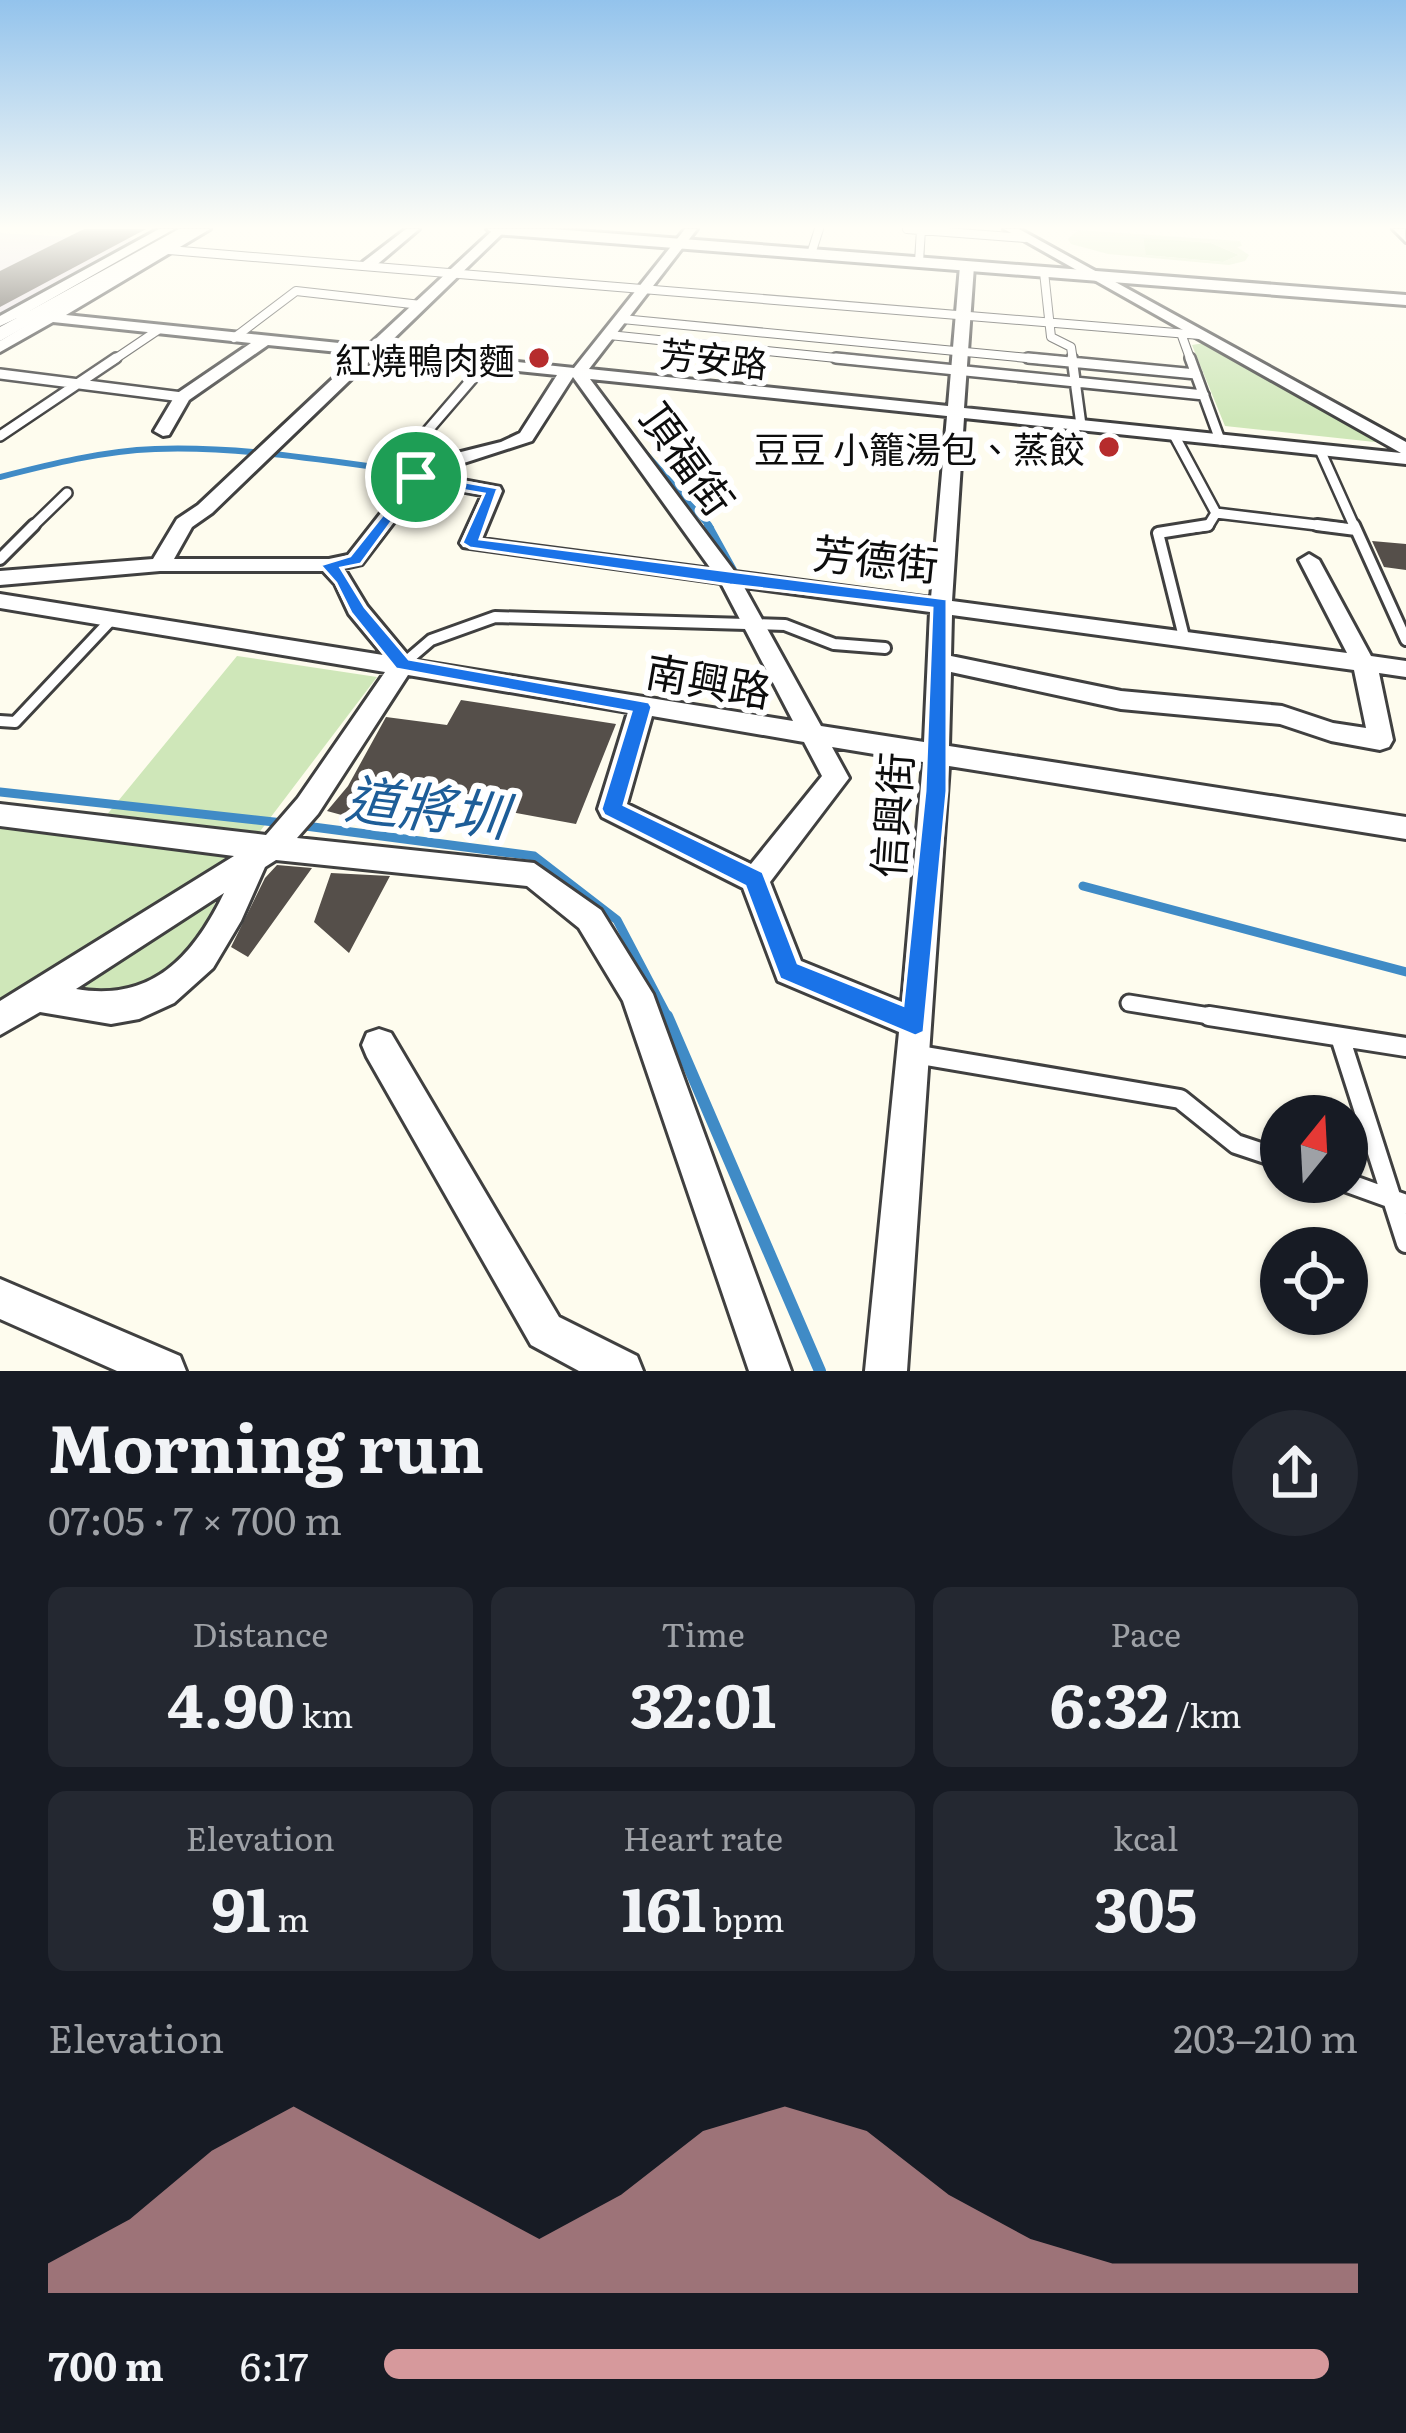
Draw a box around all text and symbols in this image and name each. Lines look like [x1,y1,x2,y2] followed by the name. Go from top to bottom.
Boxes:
[658,325,770,389] street label: 芳安路
[335,332,515,385] place label: 紅燒鴨肉麵
[526,345,552,371] marker: 紅燒鴨肉麵
[627,389,751,527] street label: 頂福街
[754,421,1085,474] place label: 豆豆 小籠湯包、蒸餃
[365,426,467,528] pin
[1096,434,1122,460] marker: 豆豆 小籠湯包、蒸餃
[383,444,449,510] icon: arrive
[810,520,942,594] street label: 芳德街
[642,638,776,720] street label: 南興路
[855,750,925,880] street label: 信興街
[342,754,519,855] water label: 道將圳
[1260,1095,1368,1203] north arrow
[1260,1095,1368,1335] map controls
[1260,1227,1368,1335] button: locate
[48,1395,484,1493] text: Morning run
[1232,1410,1358,1536] button: share
[48,1489,342,1547] text: 07:05 · 7 × 700 m
[192,1608,329,1657] text: Distance
[661,1608,745,1657] text: Time
[1110,1608,1181,1657] text: Pace
[167,1657,295,1746] text: 4.90
[630,1657,776,1746] text: 32:01
[1050,1657,1169,1746] text: 6:32
[295,1689,353,1738] text: km
[1169,1689,1241,1738] text: /km
[186,1812,335,1861] text: Elevation
[623,1812,783,1861] text: Heart rate
[1113,1812,1178,1861] text: kcal
[211,1861,271,1950] text: 91
[621,1861,706,1950] text: 161
[1094,1861,1197,1950] text: 305
[271,1893,309,1942] text: m
[706,1893,785,1942] text: bpm
[48,2007,224,2065] text: Elevation
[1173,2007,1358,2065] text: 203–210 m
[48,2335,164,2393] text: 700 m
[240,2335,308,2393] text: 6:17

